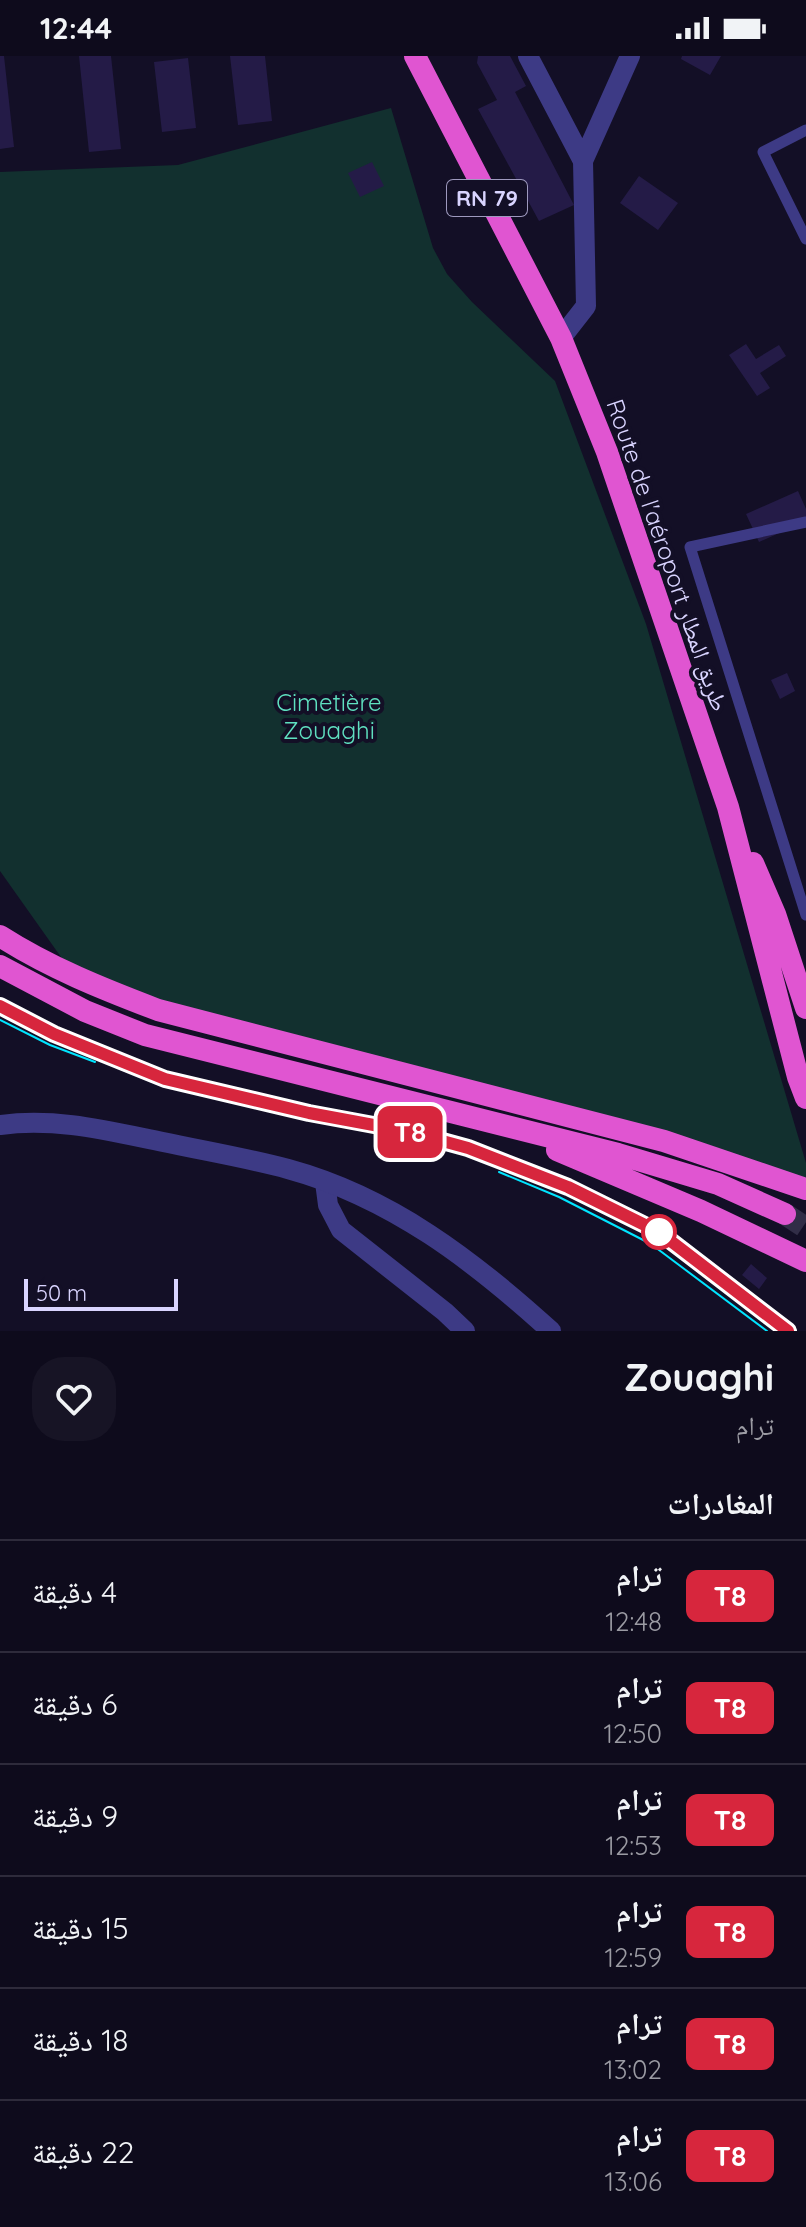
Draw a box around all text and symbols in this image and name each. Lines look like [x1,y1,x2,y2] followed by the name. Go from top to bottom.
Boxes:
[40,9,112,47] text: 12:44
[447,180,527,216] road number: RN 79
[600,395,736,715] street label: Route de l'aéroport طريق المطار
[276,687,382,745] park label: Cimetière Zouaghi
[374,1106,446,1158] line badge: T8
[394,1114,426,1149] text: T8
[642,1215,676,1249] unlabelled marker
[24,1275,178,1311] scale bar
[36,1279,87,1307] text: 50 m
[624,1353,774,1401] text: Zouaghi
[32,1357,116,1441] button: heart
[736,1409,774,1442] text: ترام
[667,1484,774,1522] text: المغادرات
[616,1556,662,1594] text: ترام
[32,1573,117,1611] text: 4 دقيقة
[714,1578,746,1613] text: T8
[605,1605,662,1638] text: 12:48
[616,1668,662,1706] text: ترام
[32,1685,117,1723] text: 6 دقيقة
[714,1690,746,1725] text: T8
[603,1717,662,1750] text: 12:50
[616,1780,662,1818] text: ترام
[32,1797,118,1835] text: 9 دقيقة
[714,1802,746,1837] text: T8
[605,1829,662,1862] text: 12:53
[616,1892,662,1930] text: ترام
[32,1909,129,1947] text: 15 دقيقة
[714,1914,746,1949] text: T8
[604,1941,662,1974] text: 12:59
[616,2004,662,2042] text: ترام
[32,2021,129,2059] text: 18 دقيقة
[714,2026,746,2061] text: T8
[604,2053,662,2086] text: 13:02
[616,2116,662,2154] text: ترام
[32,2133,134,2171] text: 22 دقيقة
[714,2138,746,2173] text: T8
[604,2165,662,2198] text: 13:06

